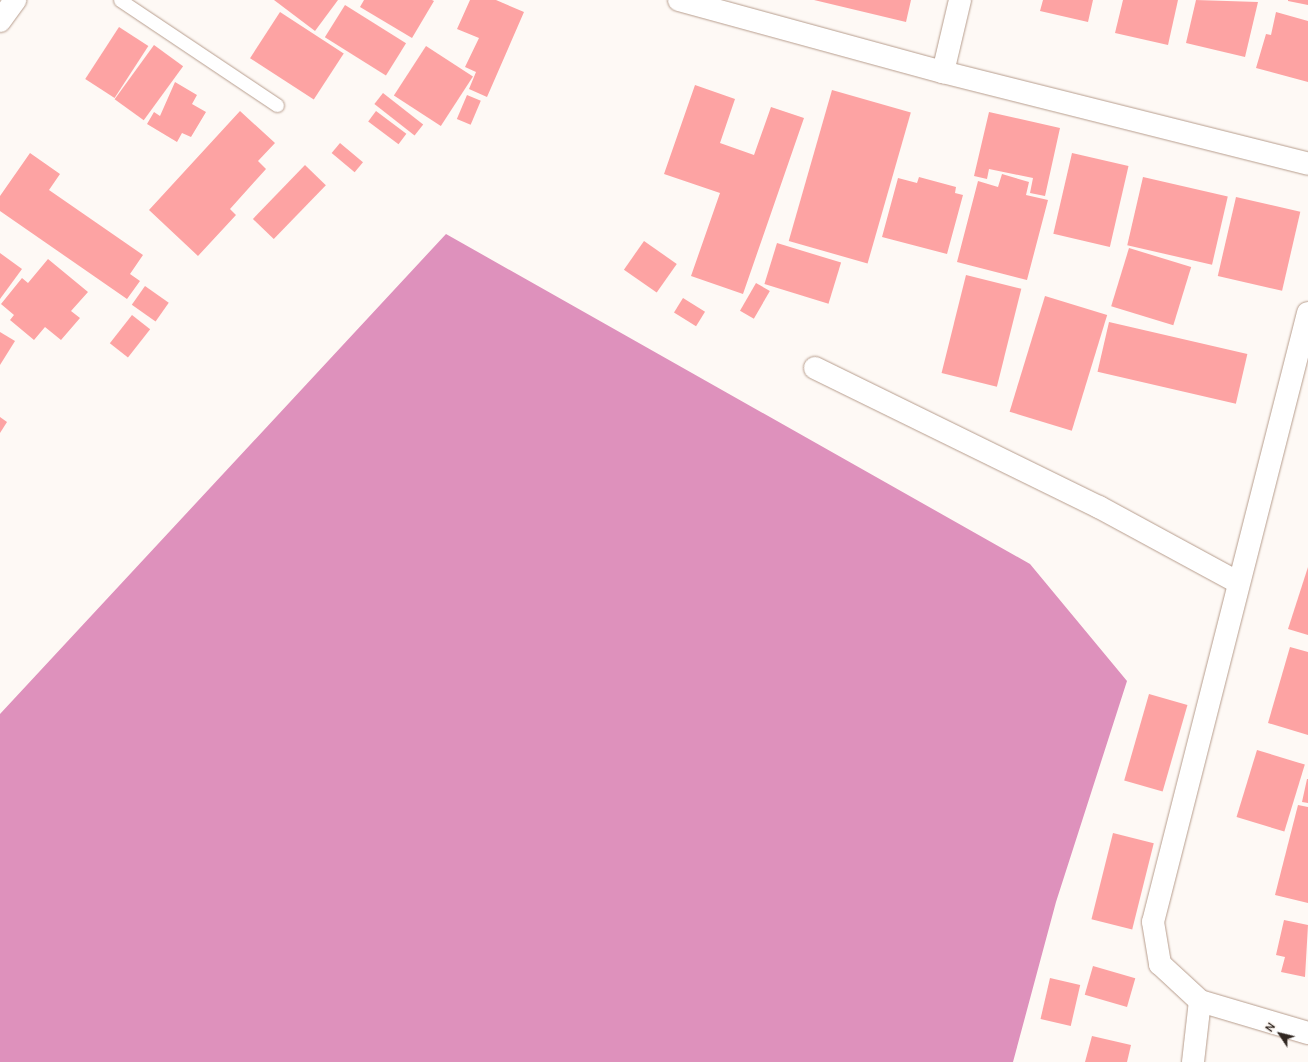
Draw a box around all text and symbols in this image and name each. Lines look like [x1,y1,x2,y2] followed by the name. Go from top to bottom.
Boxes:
[1260,1014,1300,1054] north arrow
[1261,1019,1278,1034] text: N

